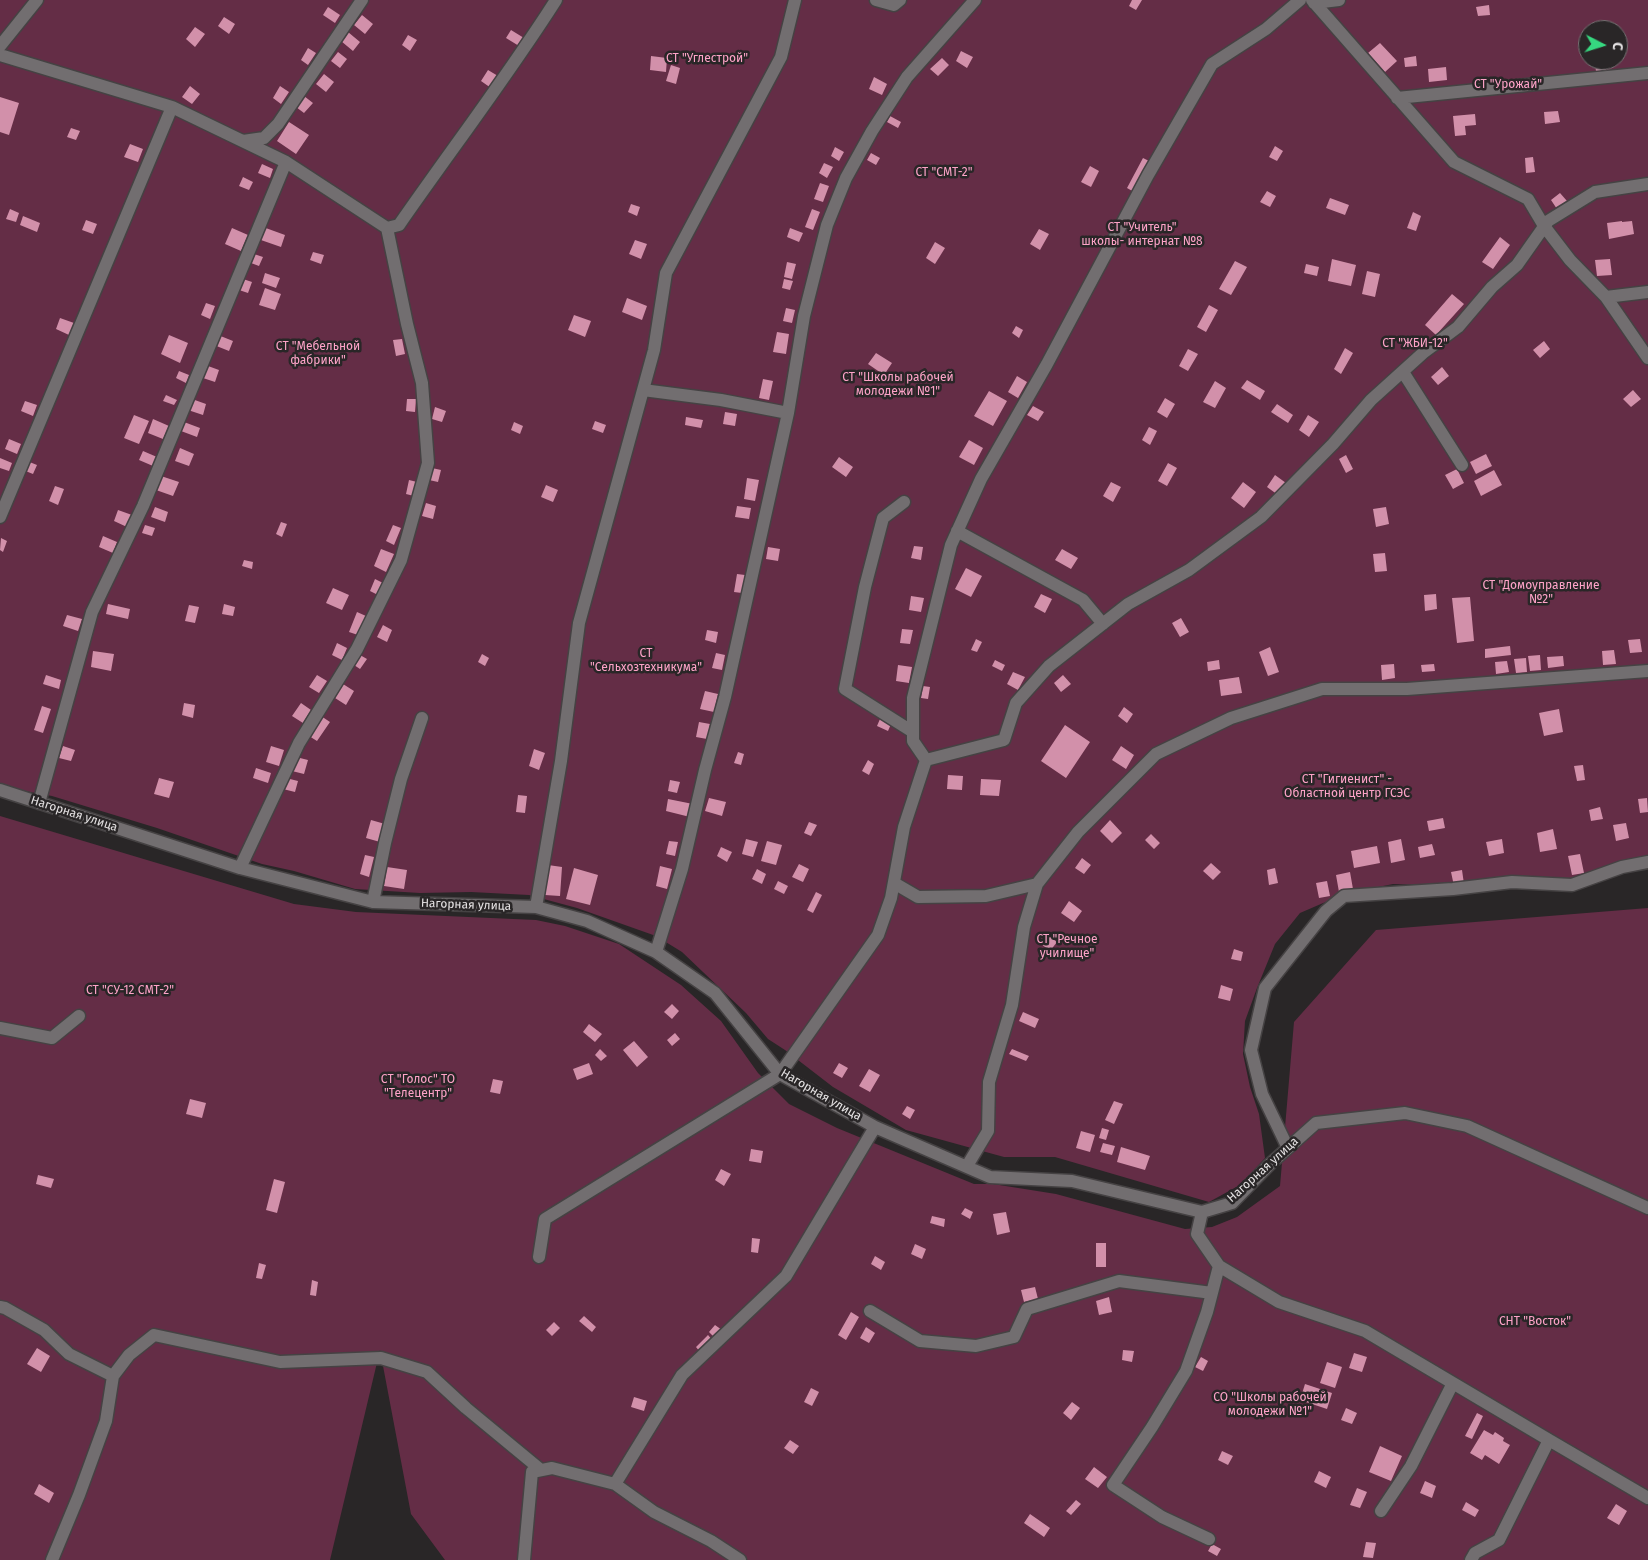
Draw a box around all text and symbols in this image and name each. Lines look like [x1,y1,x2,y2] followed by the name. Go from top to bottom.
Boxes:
[1578,20,1628,70] north arrow
[1609,42,1626,51] text: С
[666,52,748,66] park label: СТ "Углестрой"
[1474,78,1542,92] park label: СТ "Урожай"
[915,166,973,180] park label: СТ "СМТ-2"
[1081,221,1203,249] park label: СТ "Учитель" школы- интернат №8
[1382,337,1448,351] park label: СТ "ЖБИ-12"
[276,340,360,368] park label: СТ "Мебельной фабрики"
[842,371,954,399] park label: СТ "Школы рабочей молодежи №1"
[1482,579,1600,607] park label: СТ "Домоуправление №2"
[590,647,702,675] park label: СТ "Сельхозтехникума"
[1284,773,1410,801] park label: СТ "Гигиенист" - Областной центр ГСЭС
[29,793,119,835] street label: Нагорная улица
[421,896,511,914] street label: Нагорная улица
[1036,933,1098,961] park label: СТ "Речное училище"
[86,984,174,998] park label: СТ "СУ-12 СМТ-2"
[778,1066,864,1124] street label: Нагорная улица
[381,1073,455,1101] park label: СТ "Голос" ТО "Телецентр"
[1225,1134,1301,1206] street label: Нагорная улица
[1499,1315,1571,1329] park label: СНТ "Восток"
[1213,1391,1327,1419] park label: СО "Школы рабочей молодежи №1"

